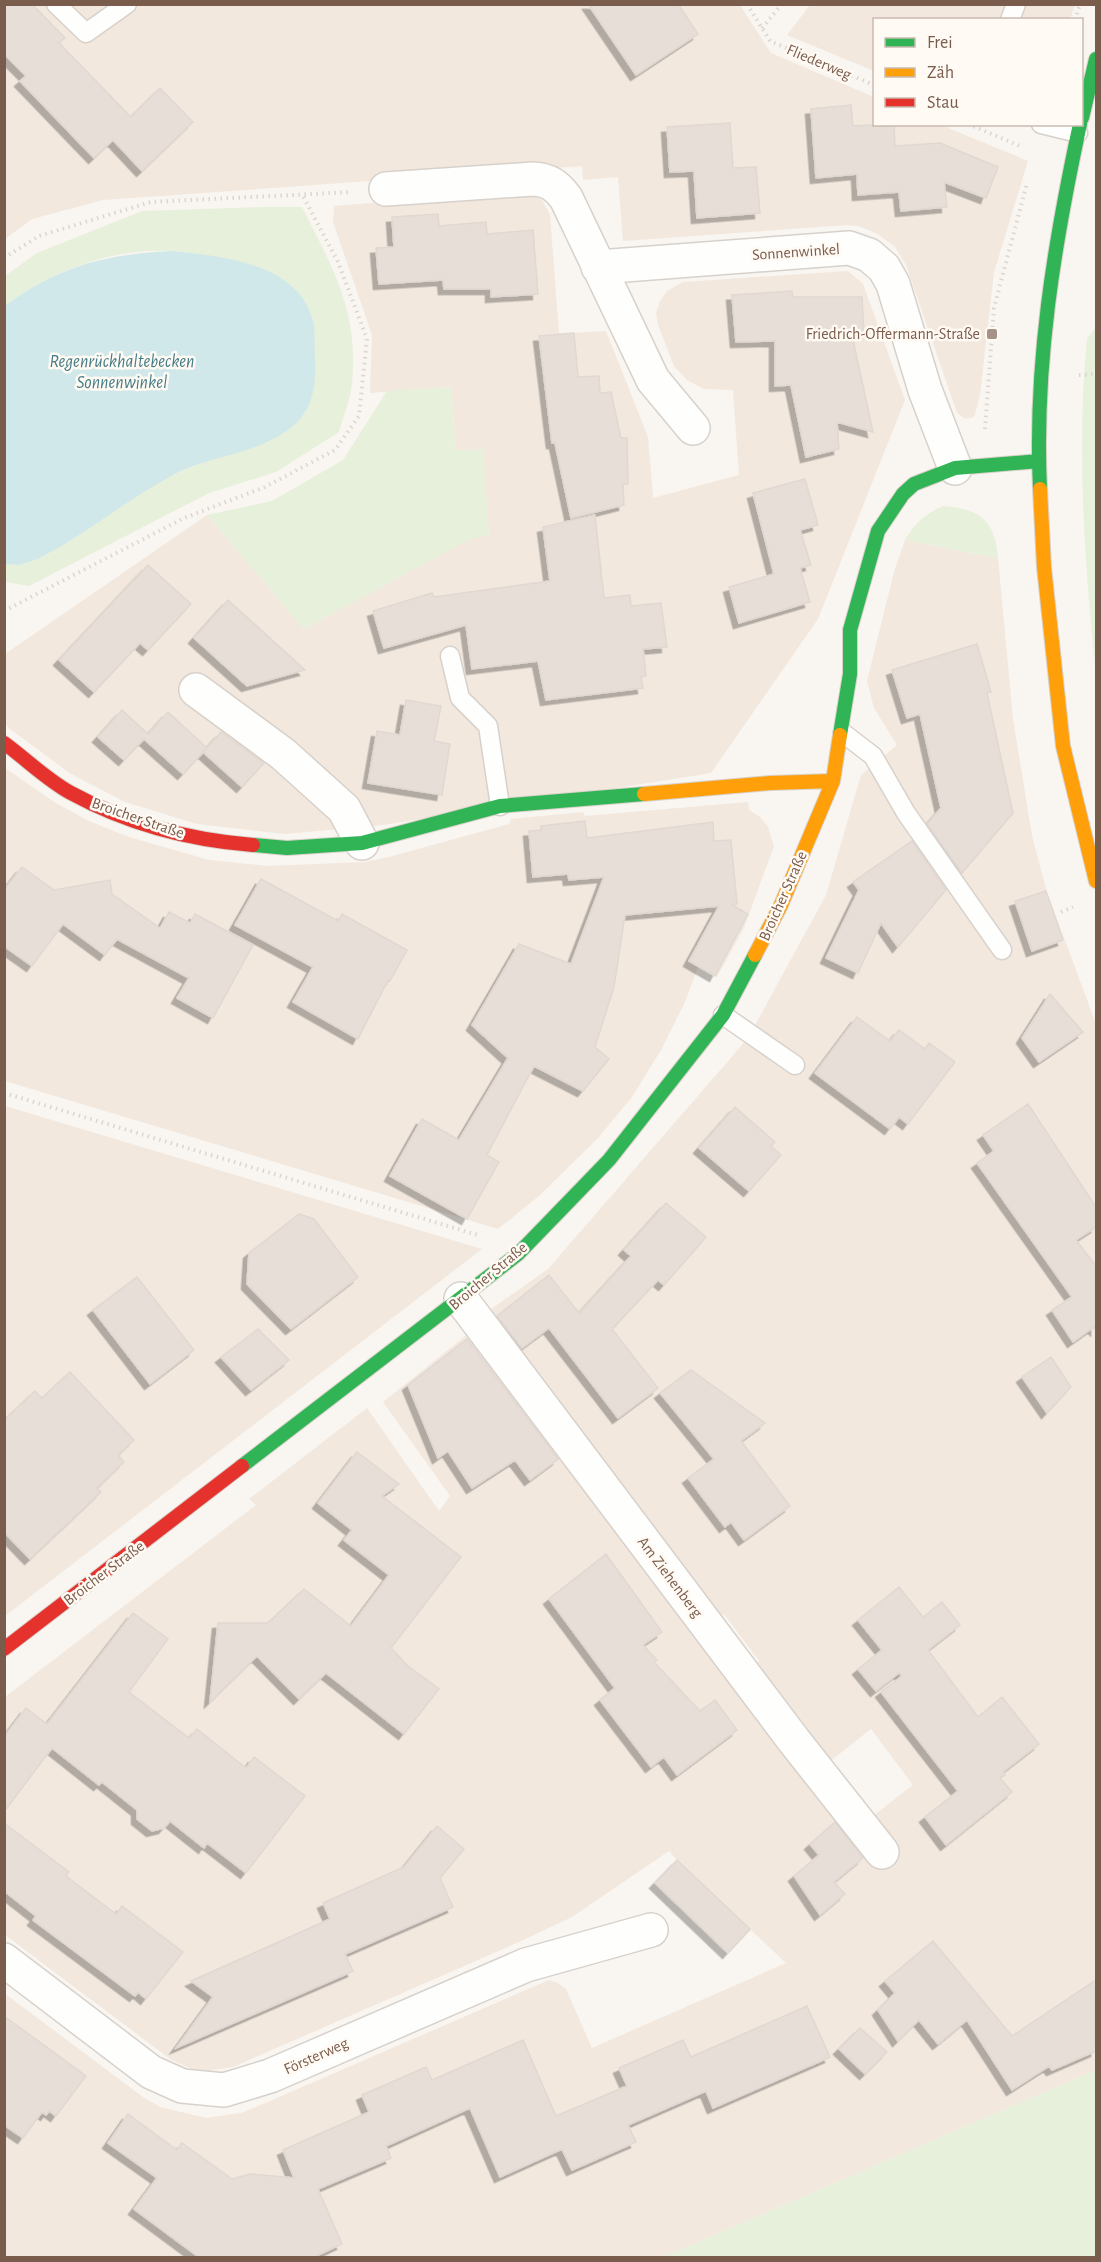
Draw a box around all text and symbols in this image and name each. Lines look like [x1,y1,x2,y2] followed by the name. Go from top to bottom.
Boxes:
[873,18,1083,126] legend
[927,34,953,52] text: Frei
[784,41,854,83] street label: Fliederweg
[927,64,954,82] text: Zäh
[927,94,959,112] text: Stau
[752,241,840,263] street label: Sonnenwinkel
[806,326,980,342] place label: Friedrich-Offermann-Straße
[985,327,999,341] marker: Friedrich-Offermann-Straße
[49,353,195,392] water label: Regenrückhaltebecken Sonnenwinkel
[90,795,186,841] street label: Broicher Straße
[756,849,810,943] street label: Broicher Straße
[446,1239,530,1313] street label: Broicher Straße
[634,1534,706,1621] street label: Am Ziehenberg
[61,1538,147,1608] street label: Broicher Straße
[282,2035,351,2077] street label: Försterweg

